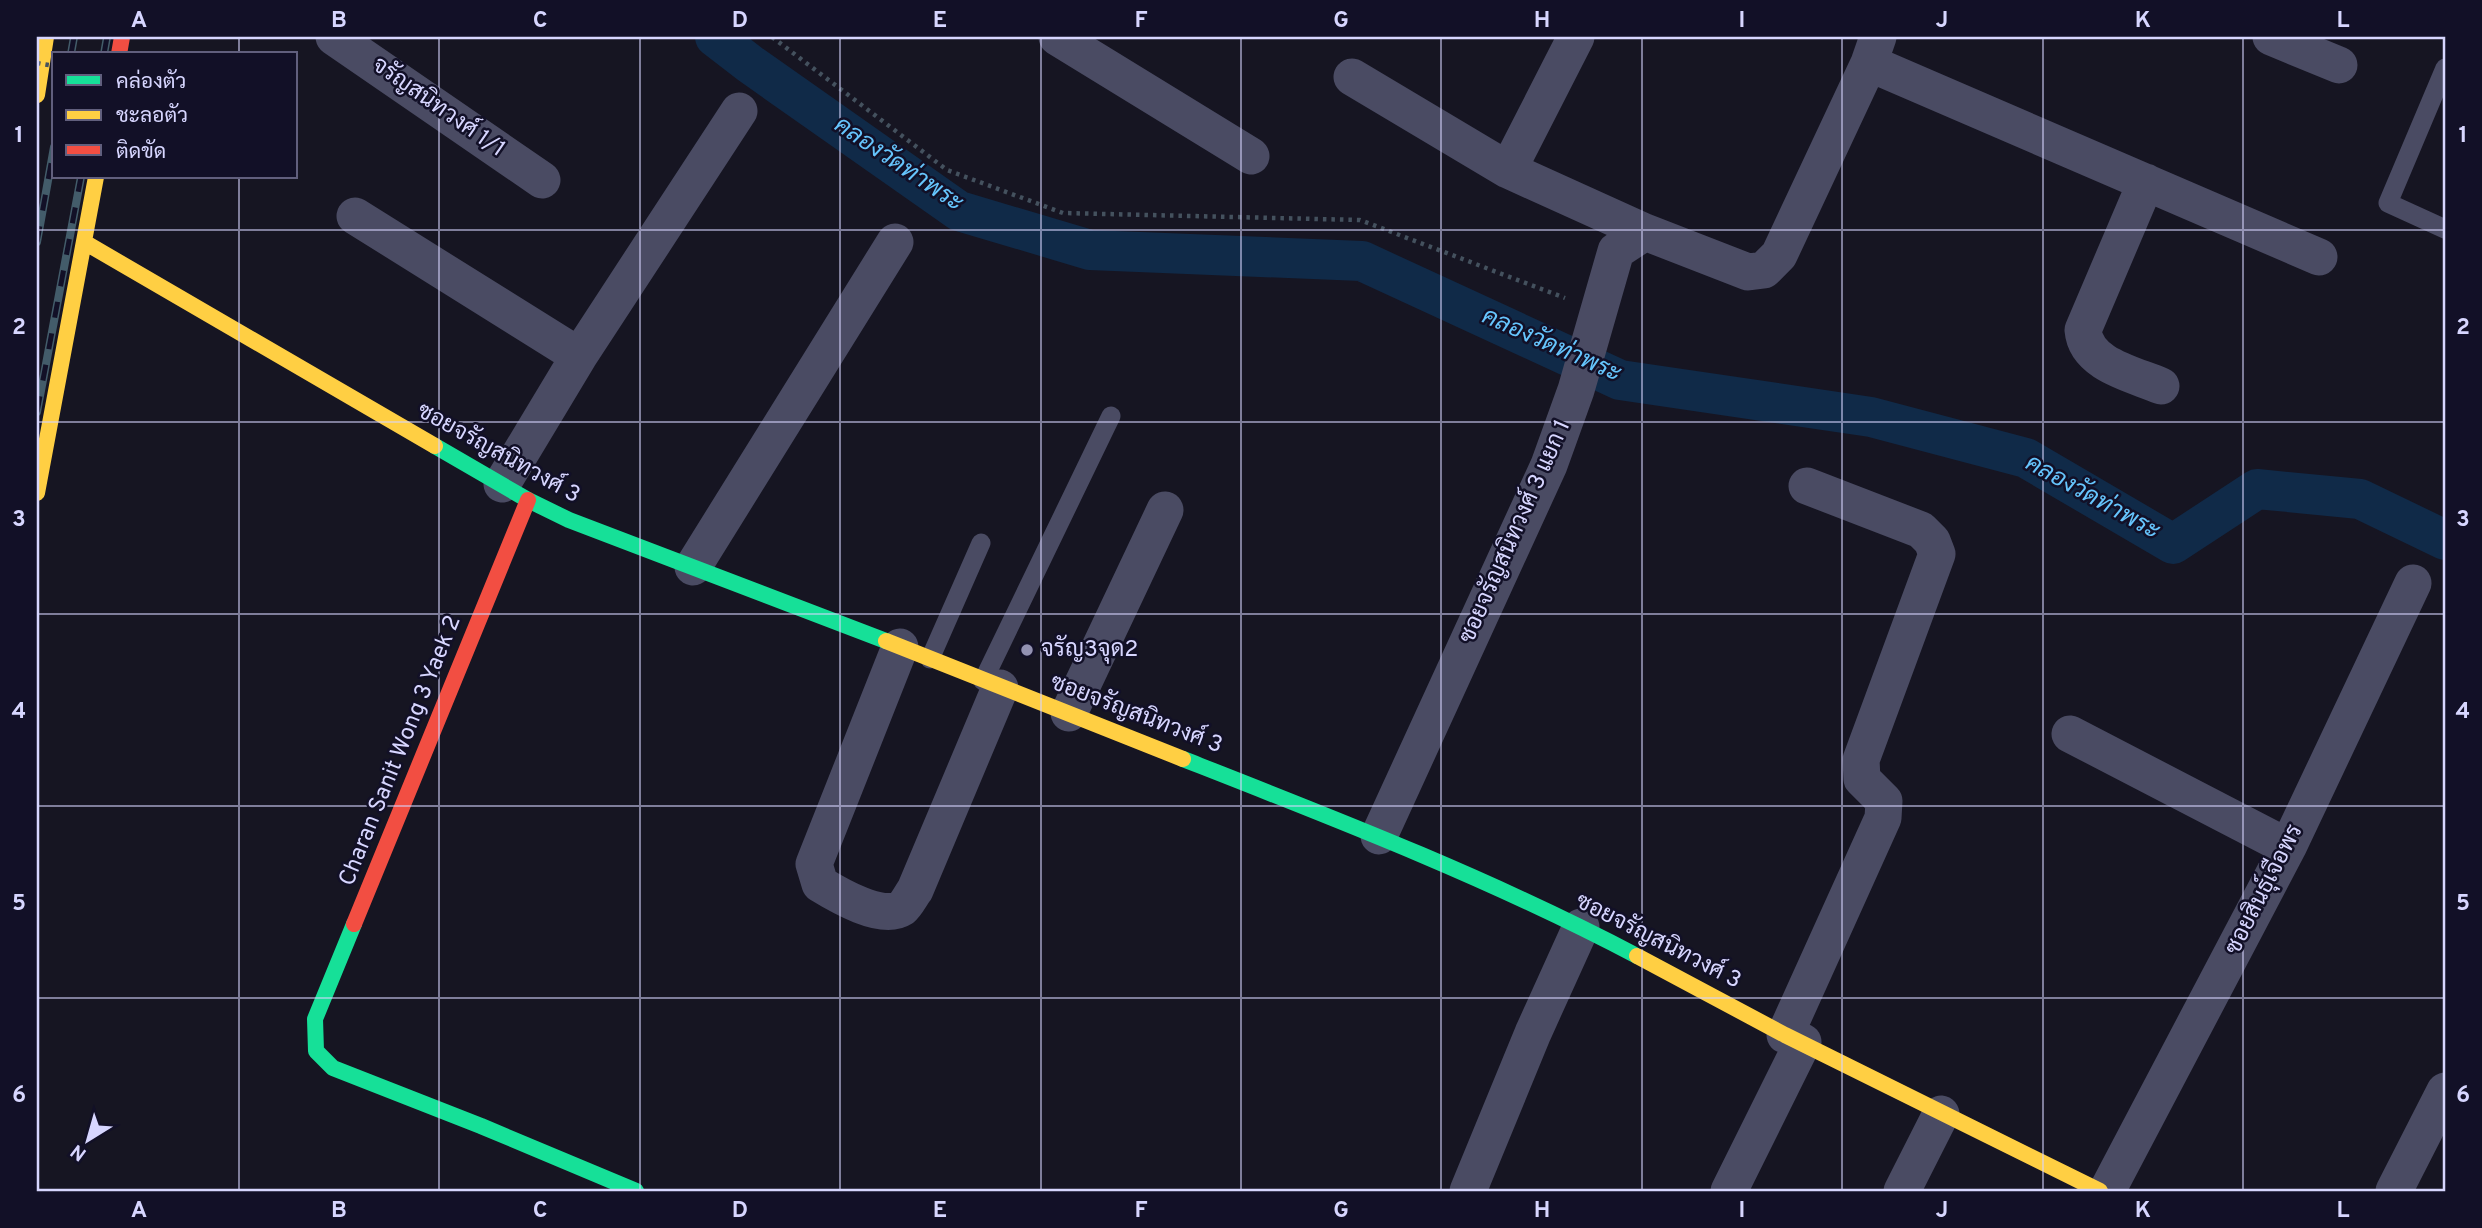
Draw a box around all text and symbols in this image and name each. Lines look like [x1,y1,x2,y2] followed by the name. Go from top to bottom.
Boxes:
[131,7,147,36] text: A
[331,7,347,36] text: B
[533,7,547,36] text: C
[732,7,748,36] text: D
[933,7,947,36] text: E
[1134,7,1148,36] text: F
[1333,7,1349,36] text: G
[1534,7,1550,36] text: H
[1739,7,1745,36] text: I
[1936,7,1948,36] text: J
[2135,7,2151,36] text: K
[2336,7,2350,36] text: L
[366,48,513,165] street label: จรัญสนิทวงศ์ 1/1
[52,52,298,178] legend
[116,69,186,96] text: คล่องตัว
[116,103,188,130] text: ชะลอตัว
[828,110,969,219] water label: คลองวัดท่าพระ
[14,122,24,151] text: 1
[2458,122,2468,151] text: 1
[116,139,166,166] text: ติดขัด
[1477,301,1626,390] water label: คลองวัดท่าพระ
[12,314,26,343] text: 2
[2456,314,2470,343] text: 2
[411,394,587,511] street label: ซอยจรัญสนิทวงศ์ 3
[1450,414,1578,648] street label: ซอยจรัญสนิทวงศ์ 3 แยก 1
[2020,448,2165,547] water label: คลองวัดท่าพระ
[12,506,26,535] text: 3
[2456,506,2470,535] text: 3
[333,611,469,891] street label: Charan Sanit Wong 3 Yaek 2
[1041,634,1138,665] place label: จรัญ3จุด2
[1019,642,1035,658] marker: จรัญ3จุด2
[1046,665,1228,761] street label: ซอยจรัญสนิทวงศ์ 3
[12,698,26,727] text: 4
[2456,698,2470,727] text: 4
[2216,818,2310,960] street label: ซอยสินธุ์เจือพร
[1570,884,1748,996] street label: ซอยจรัญสนิทวงศ์ 3
[12,890,26,919] text: 5
[2456,890,2470,919] text: 5
[12,1082,26,1111] text: 6
[2456,1082,2470,1111] text: 6
[52,1106,122,1176] north arrow
[66,1138,92,1166] text: N
[131,1197,147,1226] text: A
[331,1197,347,1226] text: B
[533,1197,547,1226] text: C
[732,1197,748,1226] text: D
[933,1197,947,1226] text: E
[1134,1197,1148,1226] text: F
[1333,1197,1349,1226] text: G
[1534,1197,1550,1226] text: H
[1739,1197,1745,1226] text: I
[1936,1197,1948,1226] text: J
[2135,1197,2151,1226] text: K
[2336,1197,2350,1226] text: L

